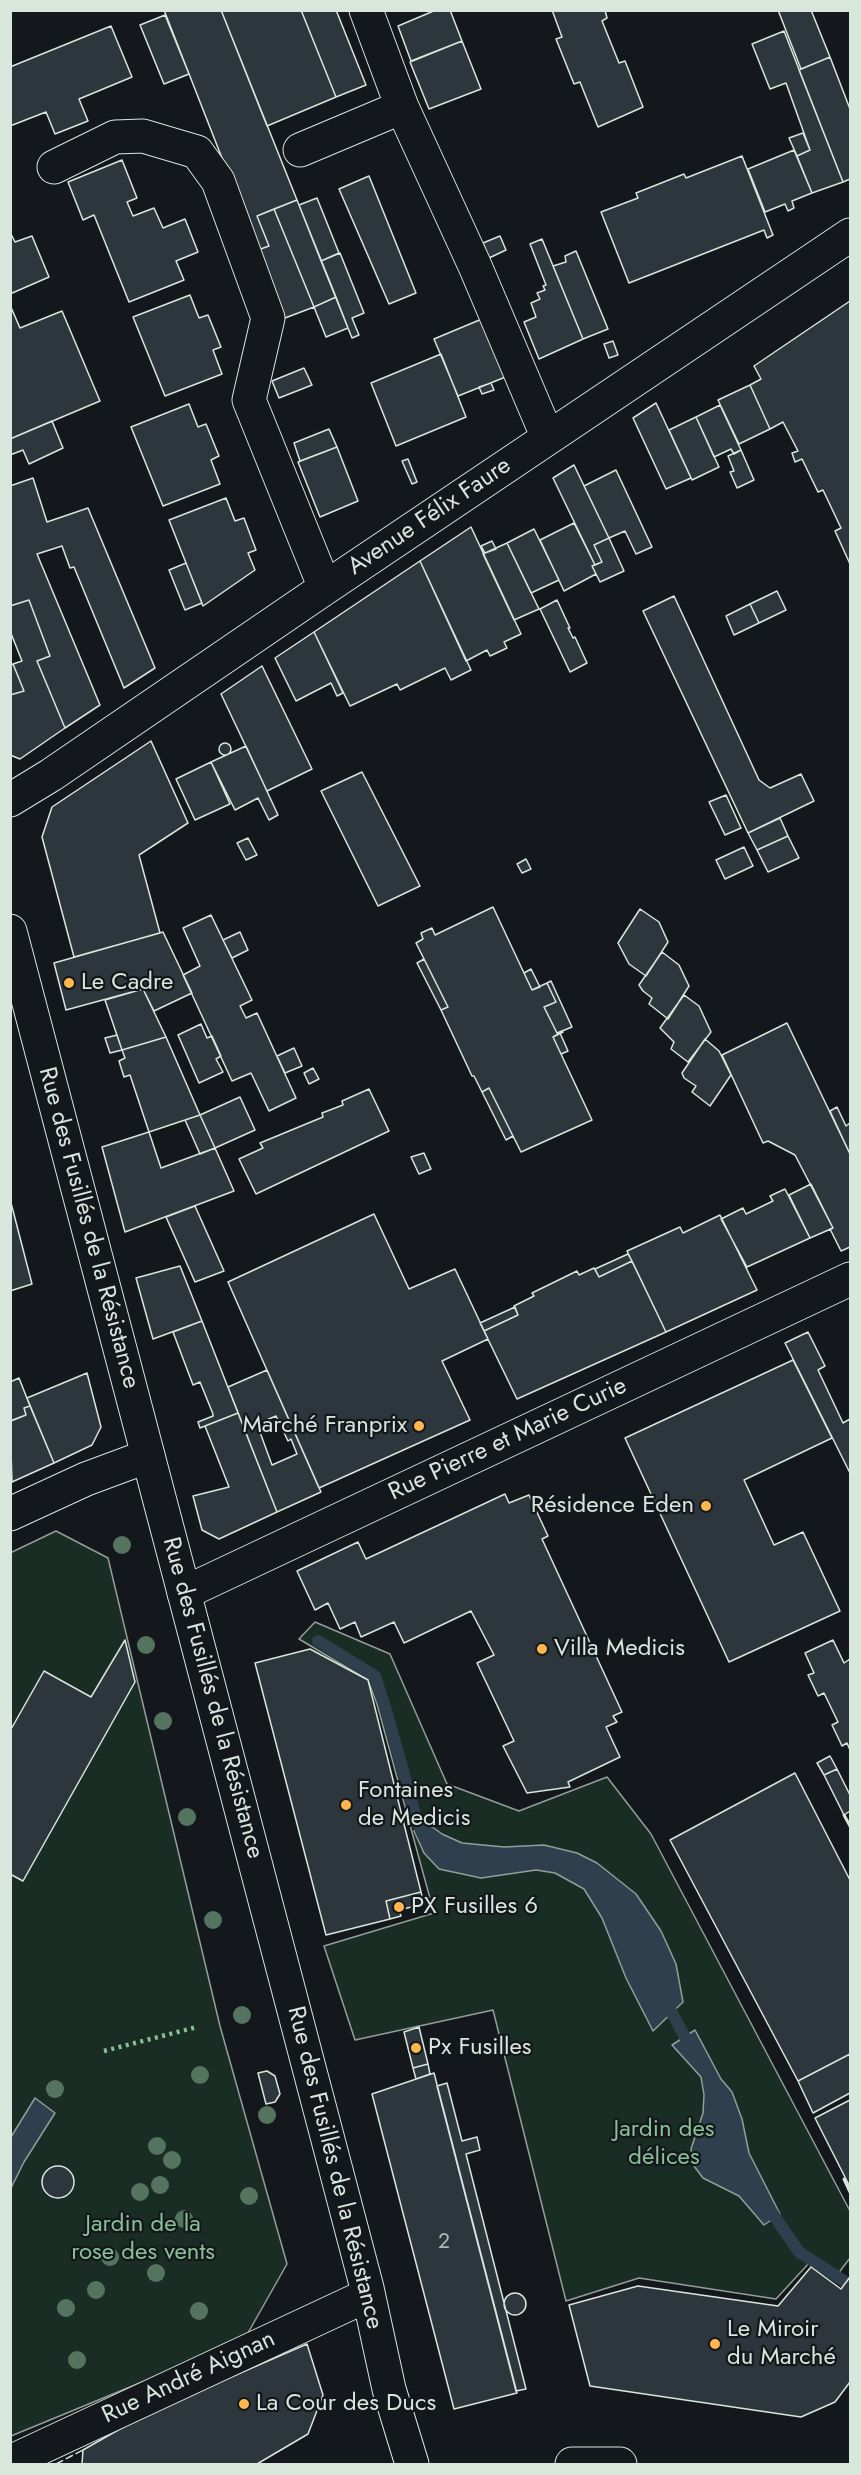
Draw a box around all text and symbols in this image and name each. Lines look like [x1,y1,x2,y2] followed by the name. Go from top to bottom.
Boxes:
[343,452,517,582] street label: Avenue Félix Faure
[81,969,173,997] place label: Le Cadre
[62,976,76,990] marker: Le Cadre
[31,1064,145,1392] street label: Rue des Fusillés de la Résistance
[384,1372,632,1508] street label: Rue Pierre et Marie Curie
[242,1412,407,1440] place label: Marché Franprix
[412,1419,426,1433] marker: Marché Franprix
[531,1492,694,1520] place label: Résidence Eden
[699,1499,713,1513] marker: Résidence Eden
[155,1534,269,1862] street label: Rue des Fusillés de la Résistance
[554,1635,685,1663] place label: Villa Medicis
[535,1642,549,1656] marker: Villa Medicis
[358,1777,470,1833] place label: Fontaines de Medicis
[339,1798,353,1812] marker: Fontaines de Medicis
[411,1893,538,1921] place label: PX Fusilles 6
[392,1900,406,1914] marker: PX Fusilles 6
[280,2004,388,2332] street label: Rue des Fusillés de la Résistance
[428,2034,532,2062] place label: Px Fusilles
[409,2041,423,2055] marker: Px Fusilles
[614,2116,714,2172] park label: Jardin des délices
[71,2211,215,2267] park label: Jardin de la rose des vents
[438,2230,450,2256] house number: 2
[727,2316,836,2372] place label: Le Miroir du Marché
[98,2325,280,2431] street label: Rue André Aignan
[708,2337,722,2351] marker: Le Miroir du Marché
[256,2390,436,2418] place label: La Cour des Ducs
[237,2397,251,2411] marker: La Cour des Ducs

